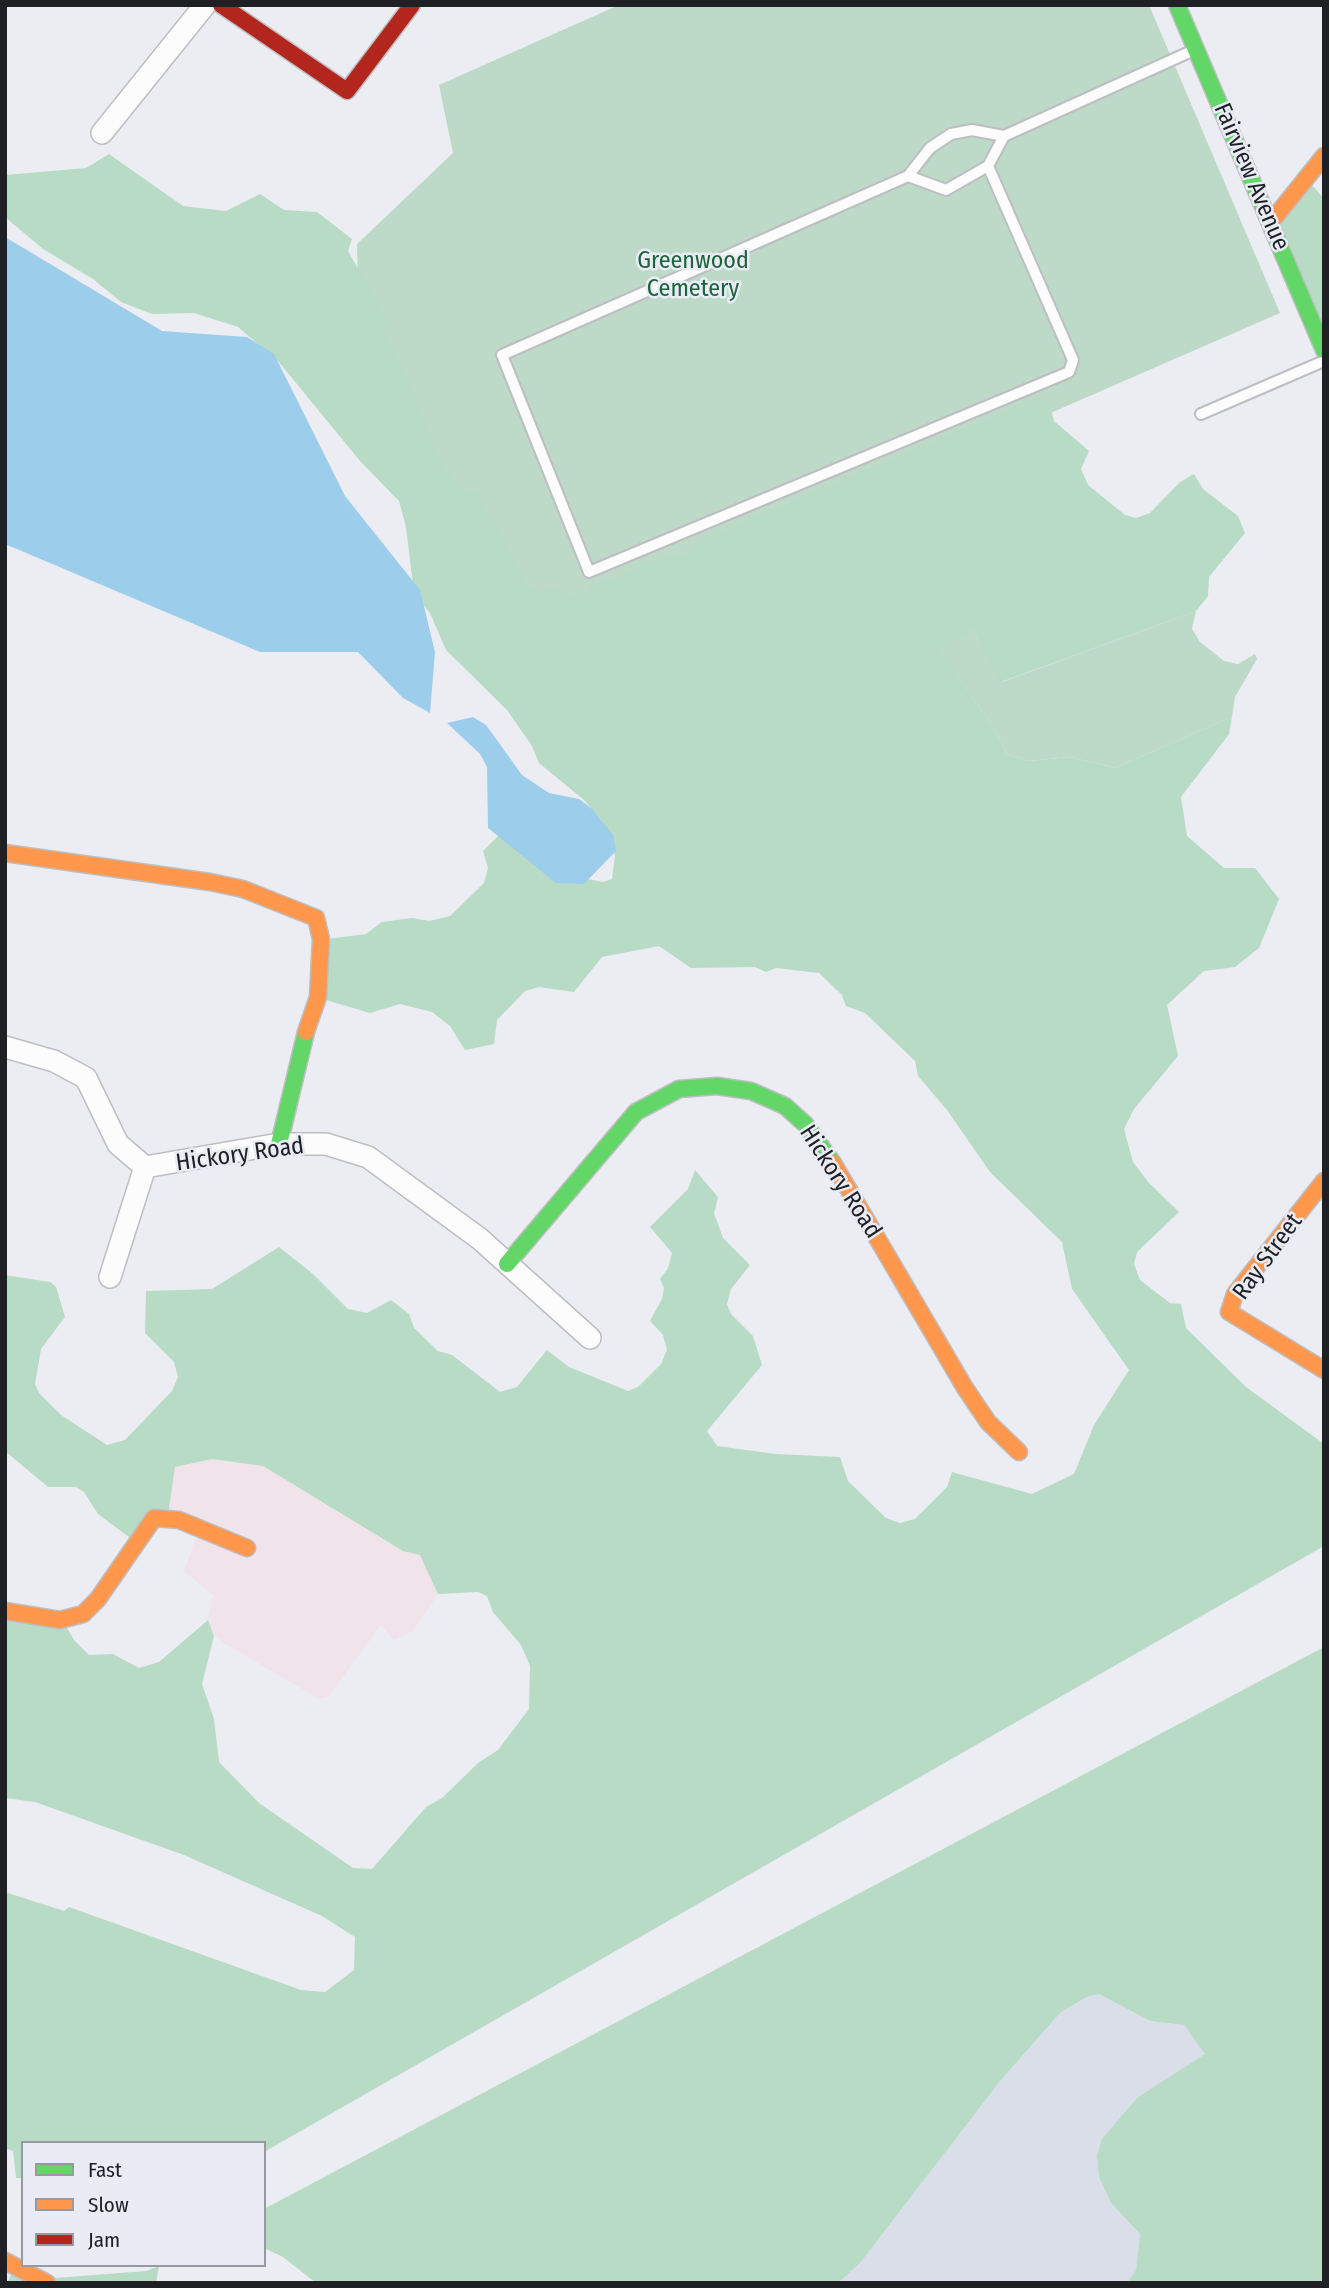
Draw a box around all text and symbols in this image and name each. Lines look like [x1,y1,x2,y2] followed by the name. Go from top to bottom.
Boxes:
[1207,99,1295,255] street label: Fairview Avenue
[637,247,749,303] park label: Greenwood Cemetery
[793,1120,887,1244] street label: Hickory Road
[174,1132,306,1178] street label: Hickory Road
[1227,1208,1309,1306] street label: Ray Street
[21,2141,266,2267] legend
[88,2157,122,2183] text: Fast
[88,2192,129,2218] text: Slow
[88,2227,120,2253] text: Jam

